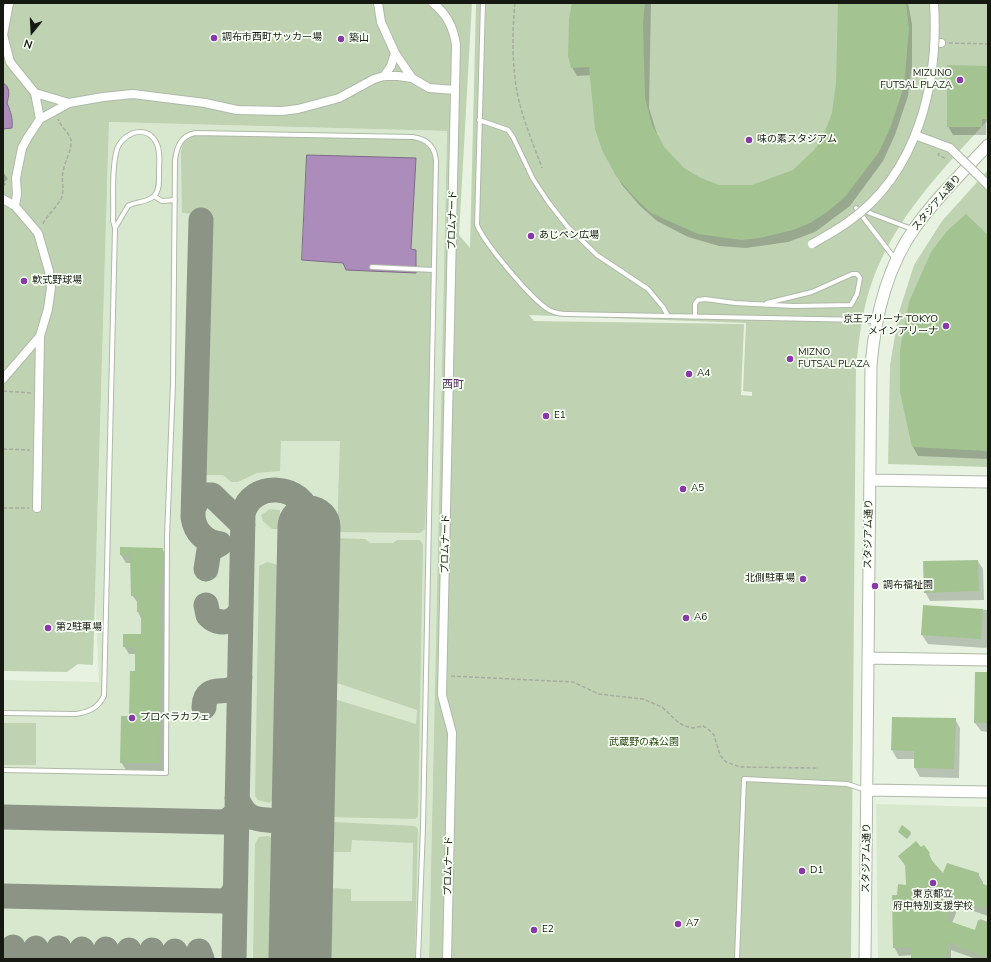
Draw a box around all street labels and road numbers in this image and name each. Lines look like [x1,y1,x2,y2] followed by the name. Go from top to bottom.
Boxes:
[910,172,964,234] street label: スタジアム通り
[446,190,460,250] street label: プロムナード
[862,499,876,569] street label: スタジアム通り
[439,514,453,574] street label: プロムナード
[860,823,874,893] street label: スタジアム通り
[442,836,456,896] street label: プロムナード

